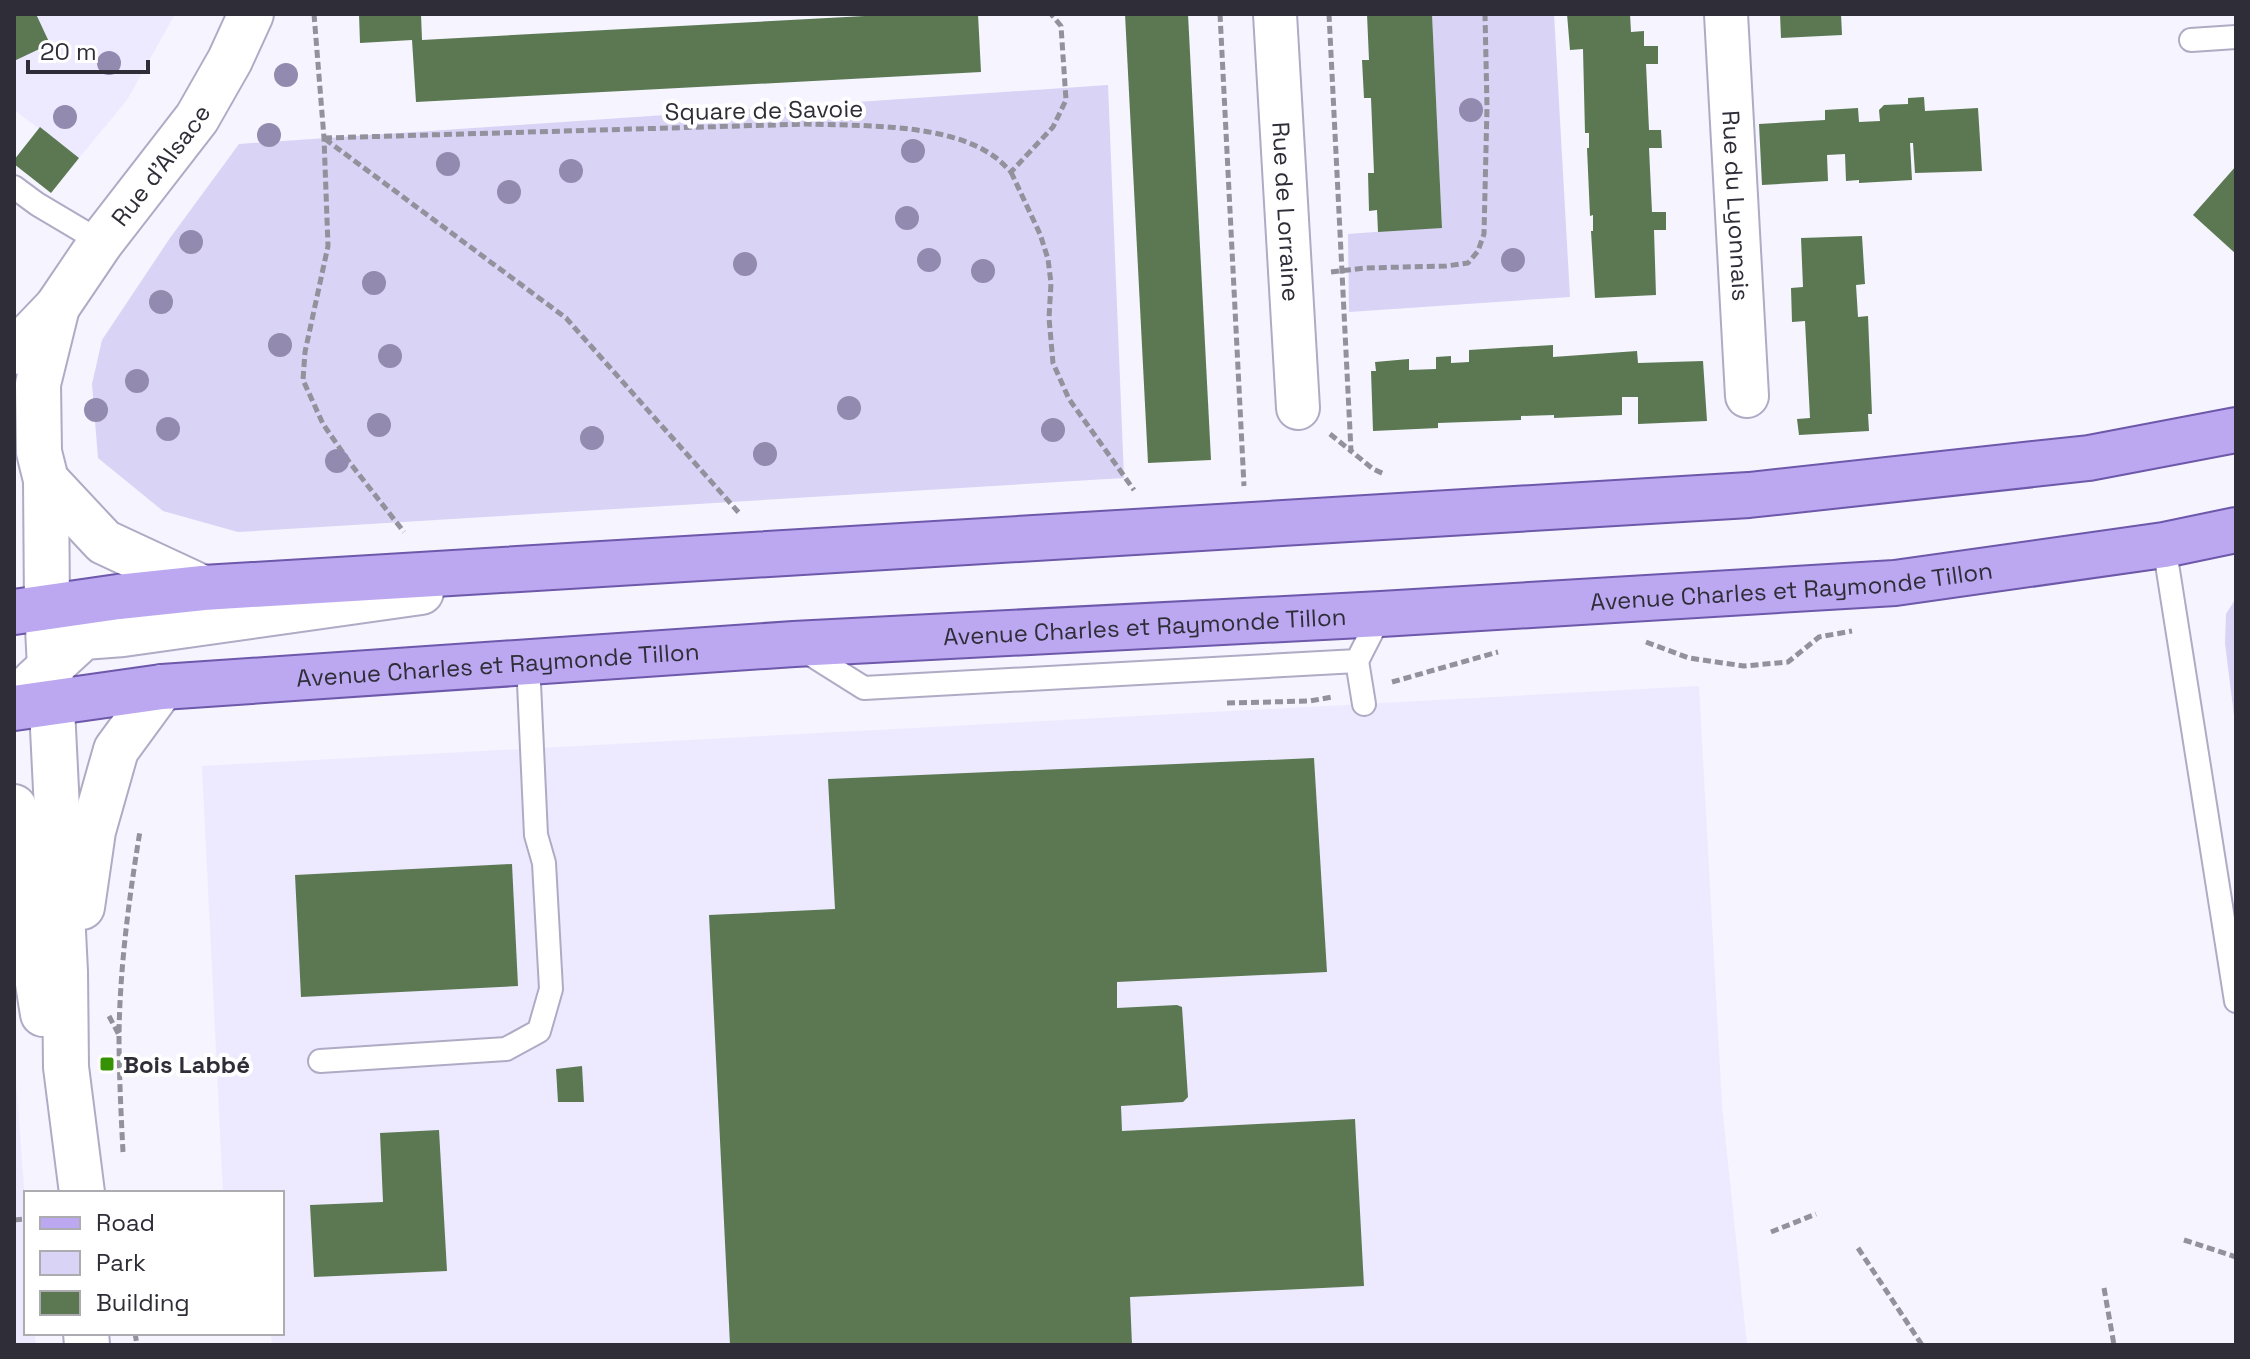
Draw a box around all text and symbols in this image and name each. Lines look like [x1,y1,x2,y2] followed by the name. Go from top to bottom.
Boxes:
[28,24,148,74] scale bar
[40,36,97,67] text: 20 m
[664,93,864,127] street label: Square de Savoie
[104,99,217,232] street label: Rue d'Alsace
[1716,110,1757,302] street label: Rue du Lyonnais
[1266,121,1307,303] street label: Rue de Lorraine
[1589,554,1994,617] street label: Avenue Charles et Raymonde Tillon
[942,600,1347,652] street label: Avenue Charles et Raymonde Tillon
[295,635,700,693] street label: Avenue Charles et Raymonde Tillon
[123,1049,250,1080] place label: Bois Labbé
[98,1055,116,1073] marker: Bois Labbé
[24,1191,284,1335] legend
[96,1207,155,1238] text: Road
[96,1247,146,1278] text: Park
[96,1287,190,1318] text: Building

